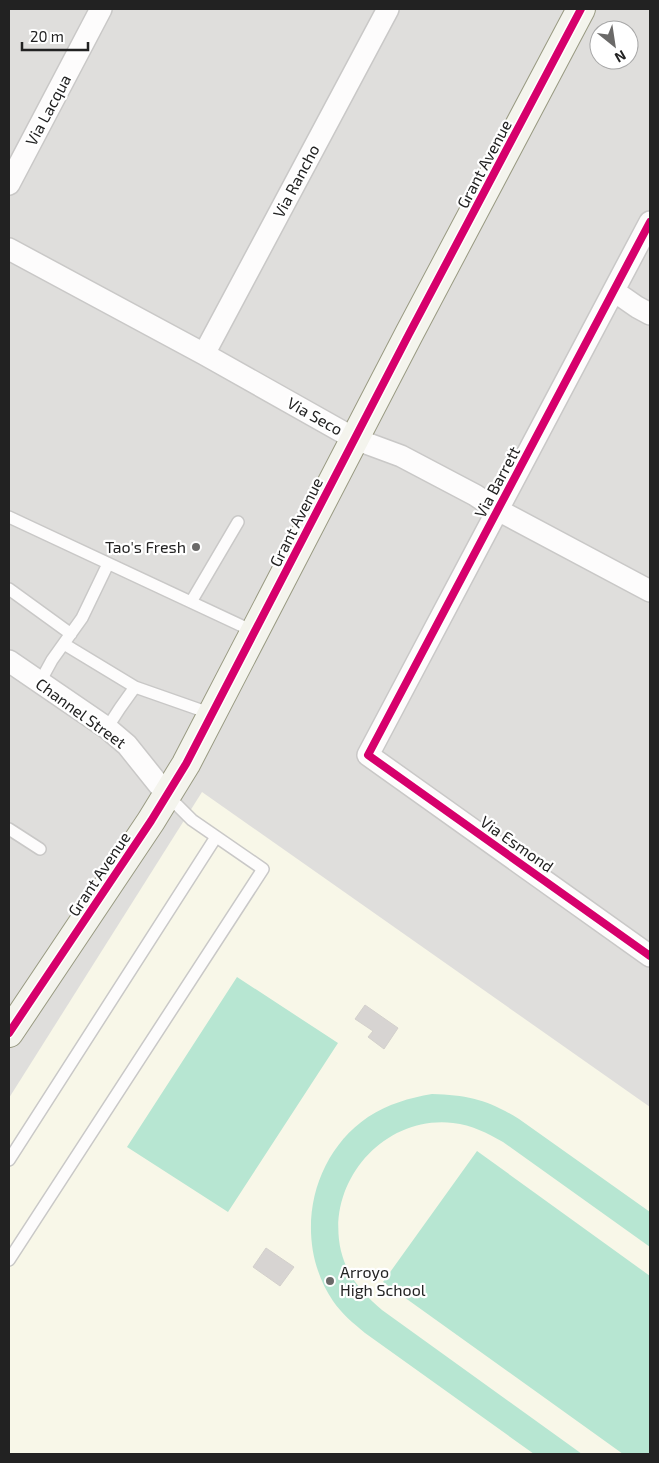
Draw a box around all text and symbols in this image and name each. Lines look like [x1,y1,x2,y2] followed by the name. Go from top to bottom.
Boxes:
[22,20,89,52] scale bar
[589,20,639,70] north arrow
[30,27,64,45] text: 20 m
[612,47,629,67] text: N
[21,71,74,149] street label: Via Lacqua
[452,116,515,211] street label: Grant Avenue
[268,141,323,221] street label: Via Rancho
[284,393,346,439] street label: Via Seco
[470,443,523,521] street label: Via Barrett
[265,474,326,570] street label: Grant Avenue
[105,537,186,556] place label: Tao's Fresh
[190,541,202,553] marker: Tao's Fresh
[33,674,130,752] street label: Channel Street
[477,812,557,876] street label: Via Esmond
[63,828,134,919] street label: Grant Avenue
[340,1262,426,1299] place label: Arroyo High School
[324,1275,336,1287] marker: Arroyo High School

